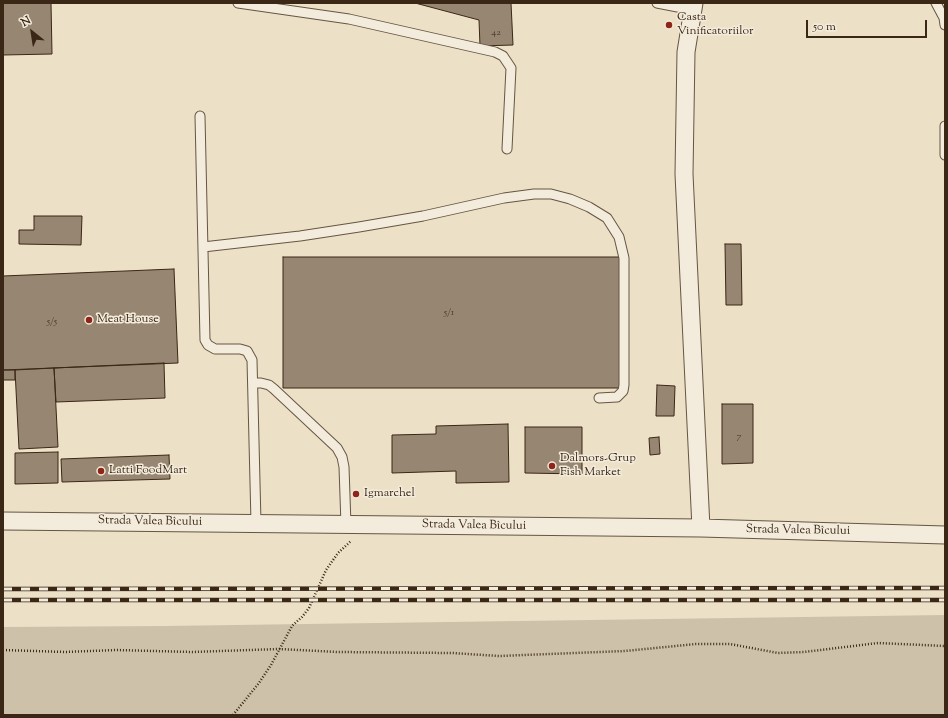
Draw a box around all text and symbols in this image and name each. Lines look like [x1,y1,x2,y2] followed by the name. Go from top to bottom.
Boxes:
[677,11,753,39] place label: Casta Vinificatoriilor
[12,12,52,52] north arrow
[18,12,34,31] text: N
[808,12,929,38] scale bar
[813,18,836,36] text: 50 m
[664,20,674,30] marker: Casta Vinificatoriilor
[491,27,501,39] house number: 42
[444,307,454,319] house number: 5/1
[97,313,159,327] place label: Meat House
[84,315,94,325] marker: Meat House
[47,316,57,328] house number: 5/5
[736,431,742,443] house number: 7
[560,452,636,480] place label: Dalmors-Grup Fish Market
[547,461,557,471] marker: Dalmors-Grup Fish Market
[109,464,187,478] place label: Latti FoodMart
[96,466,106,476] marker: Latti FoodMart
[364,487,415,501] place label: Igmarchel
[351,489,361,499] marker: Igmarchel
[98,514,202,530] street label: Strada Valea Bîcului
[422,518,526,534] street label: Strada Valea Bîcului
[746,523,850,539] street label: Strada Valea Bîcului

